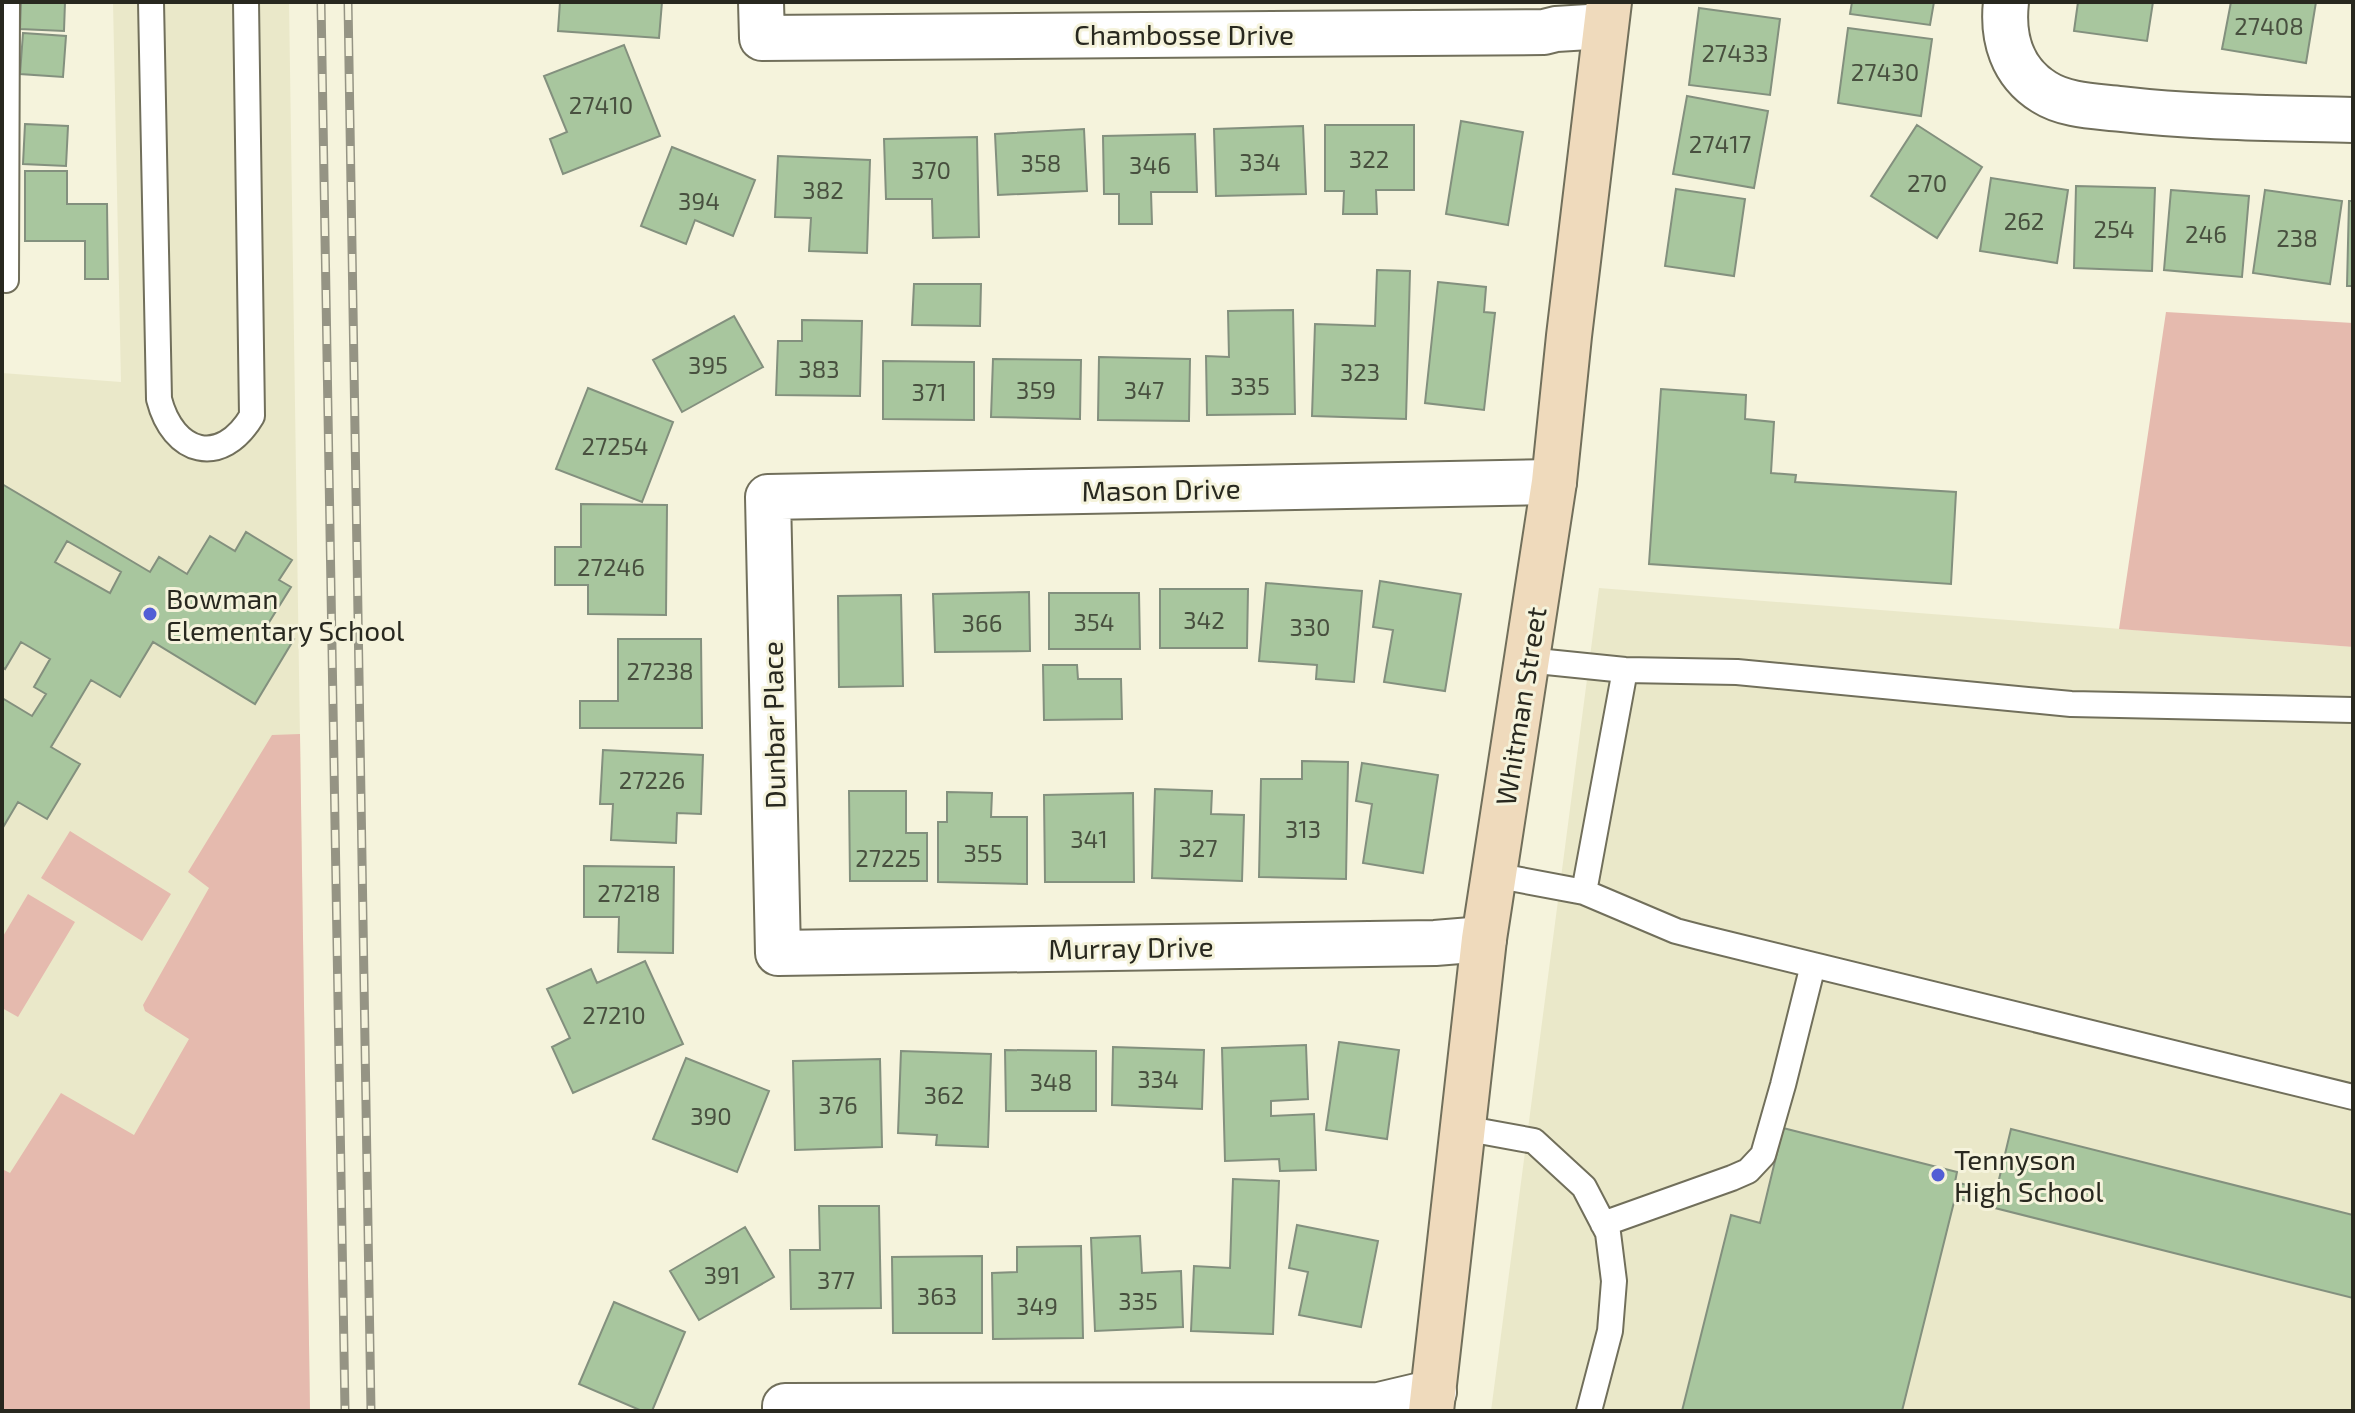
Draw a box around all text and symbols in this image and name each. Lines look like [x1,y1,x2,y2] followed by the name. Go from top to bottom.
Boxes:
[2234,11,2304,40] house number: 27408
[1074,17,1294,51] street label: Chambosse Drive
[1701,38,1769,67] house number: 27433
[1851,57,1919,86] house number: 27430
[569,90,633,119] house number: 27410
[1689,129,1751,158] house number: 27417
[1349,144,1389,173] house number: 322
[1239,147,1281,176] house number: 334
[1021,148,1061,177] house number: 358
[1129,150,1171,179] house number: 346
[911,155,951,184] house number: 370
[1907,168,1947,197] house number: 270
[802,175,844,204] house number: 382
[678,186,720,215] house number: 394
[2004,206,2044,235] house number: 262
[2093,214,2135,243] house number: 254
[2185,219,2227,248] house number: 246
[2276,223,2318,252] house number: 238
[688,350,728,379] house number: 395
[798,354,840,383] house number: 383
[1340,357,1380,386] house number: 323
[1230,371,1270,400] house number: 335
[1016,375,1056,404] house number: 359
[1124,375,1164,404] house number: 347
[911,377,947,406] house number: 371
[582,431,648,460] house number: 27254
[1081,471,1241,507] street label: Mason Drive
[577,552,645,581] house number: 27246
[166,581,405,647] place label: Bowman Elementary School
[1488,604,1552,808] street label: Whitman Street
[141,605,159,623] marker: Bowman Elementary School
[1183,605,1225,634] house number: 342
[1074,607,1114,636] house number: 354
[962,608,1002,637] house number: 366
[1289,612,1331,641] house number: 330
[755,641,791,809] street label: Dunbar Place
[626,656,694,685] house number: 27238
[619,765,685,794] house number: 27226
[1285,814,1321,843] house number: 313
[1070,824,1108,853] house number: 341
[1178,833,1218,862] house number: 327
[963,838,1003,867] house number: 355
[855,843,921,872] house number: 27225
[597,878,661,907] house number: 27218
[1048,929,1214,965] street label: Murray Drive
[582,1000,646,1029] house number: 27210
[1137,1064,1179,1093] house number: 334
[1030,1067,1072,1096] house number: 348
[924,1080,964,1109] house number: 362
[818,1090,858,1119] house number: 376
[690,1101,732,1130] house number: 390
[1954,1142,2104,1208] place label: Tennyson High School
[1929,1166,1947,1184] marker: Tennyson High School
[704,1260,740,1289] house number: 391
[817,1265,855,1294] house number: 377
[917,1281,957,1310] house number: 363
[1118,1286,1158,1315] house number: 335
[1016,1291,1058,1320] house number: 349

